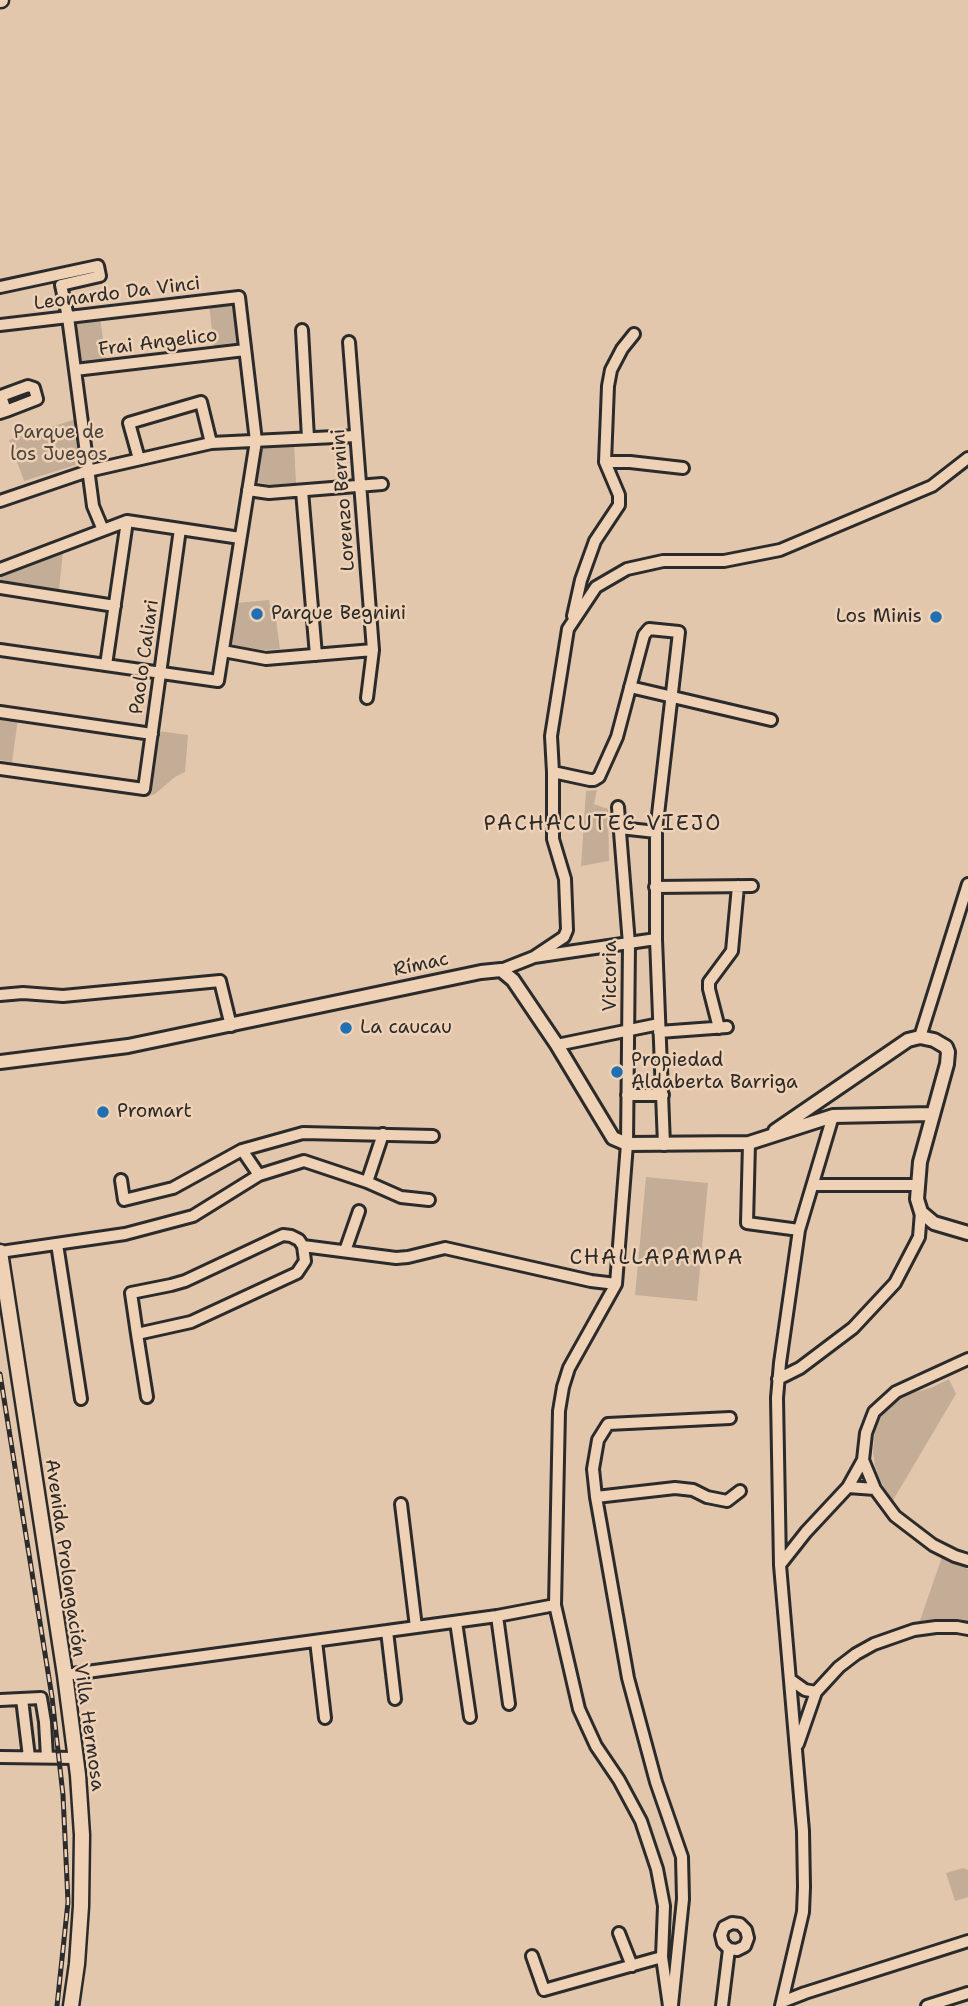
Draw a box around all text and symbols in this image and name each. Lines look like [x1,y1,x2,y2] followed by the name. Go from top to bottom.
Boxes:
[32,272,202,316] street label: Leonardo Da Vinci
[97,324,219,362] street label: Frai Angelico
[10,422,108,466] park label: Parque de los Juegos
[328,428,360,572] street label: Lorenzo Bernini
[126,598,164,716] street label: Paolo Caliari
[271,603,406,625] place label: Parque Begnini
[249,606,265,622] marker: Parque Begnini
[836,606,922,628] place label: Los Minis
[928,609,944,625] marker: Los Minis
[486,812,720,838] district label: PACHACUTEC VIEJO
[600,940,622,1012] street label: Victoria
[391,948,451,982] street label: Rímac
[360,1017,452,1039] place label: La caucau
[338,1020,354,1036] marker: La caucau
[631,1050,798,1094] place label: Propiedad Aldaberta Barriga
[609,1064,625,1080] marker: Propiedad Aldaberta Barriga
[117,1101,192,1123] place label: Promart
[95,1104,111,1120] marker: Promart
[571,1246,743,1272] district label: CHALLAPAMPA
[39,1458,109,1792] street label: Avenida Prolongación Villa Hermosa

